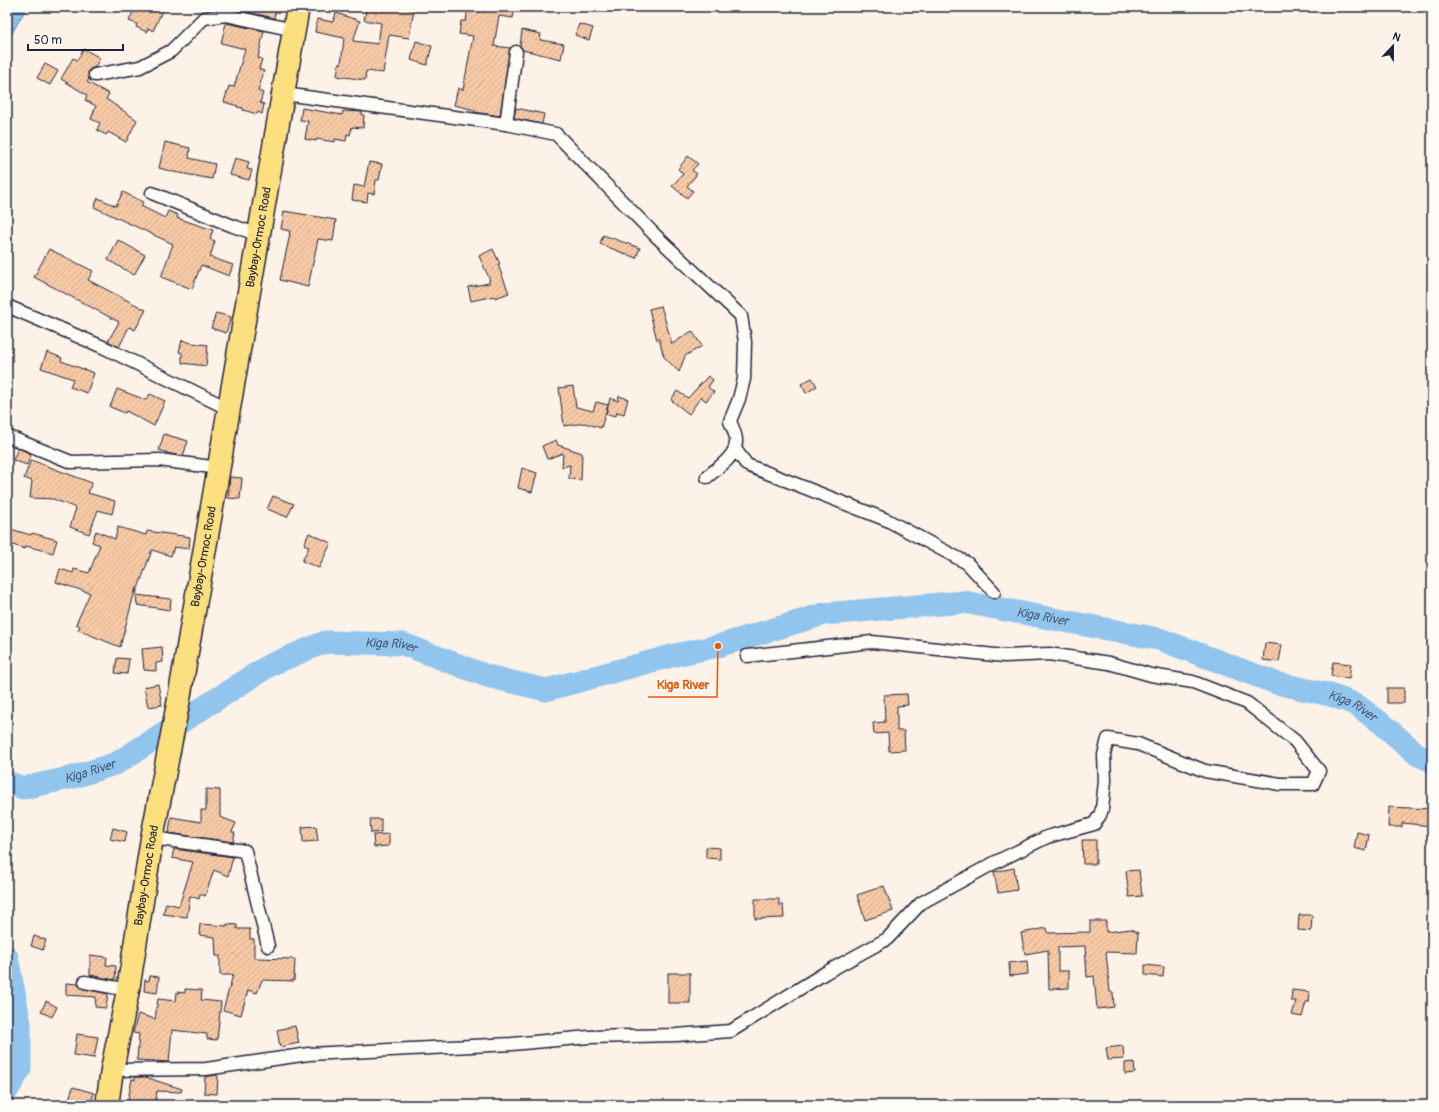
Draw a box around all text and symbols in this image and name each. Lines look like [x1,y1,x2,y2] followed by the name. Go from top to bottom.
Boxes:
[28,26,123,52] scale bar
[1373,26,1413,66] north arrow
[1391,30,1403,45] text: N
[34,33,62,48] text: 50 m
[242,186,274,289] street label: Baybay-Ormoc Road
[187,505,220,608] street label: Baybay-Ormoc Road
[1015,604,1072,630] water label: Kiga River
[365,635,422,657] water label: Kiga River
[648,672,717,697] callout: Kiga River
[657,677,710,693] text: Kiga River
[1326,687,1382,727] water label: Kiga River
[63,755,120,787] water label: Kiga River
[131,824,162,927] street label: Baybay-Ormoc Road

